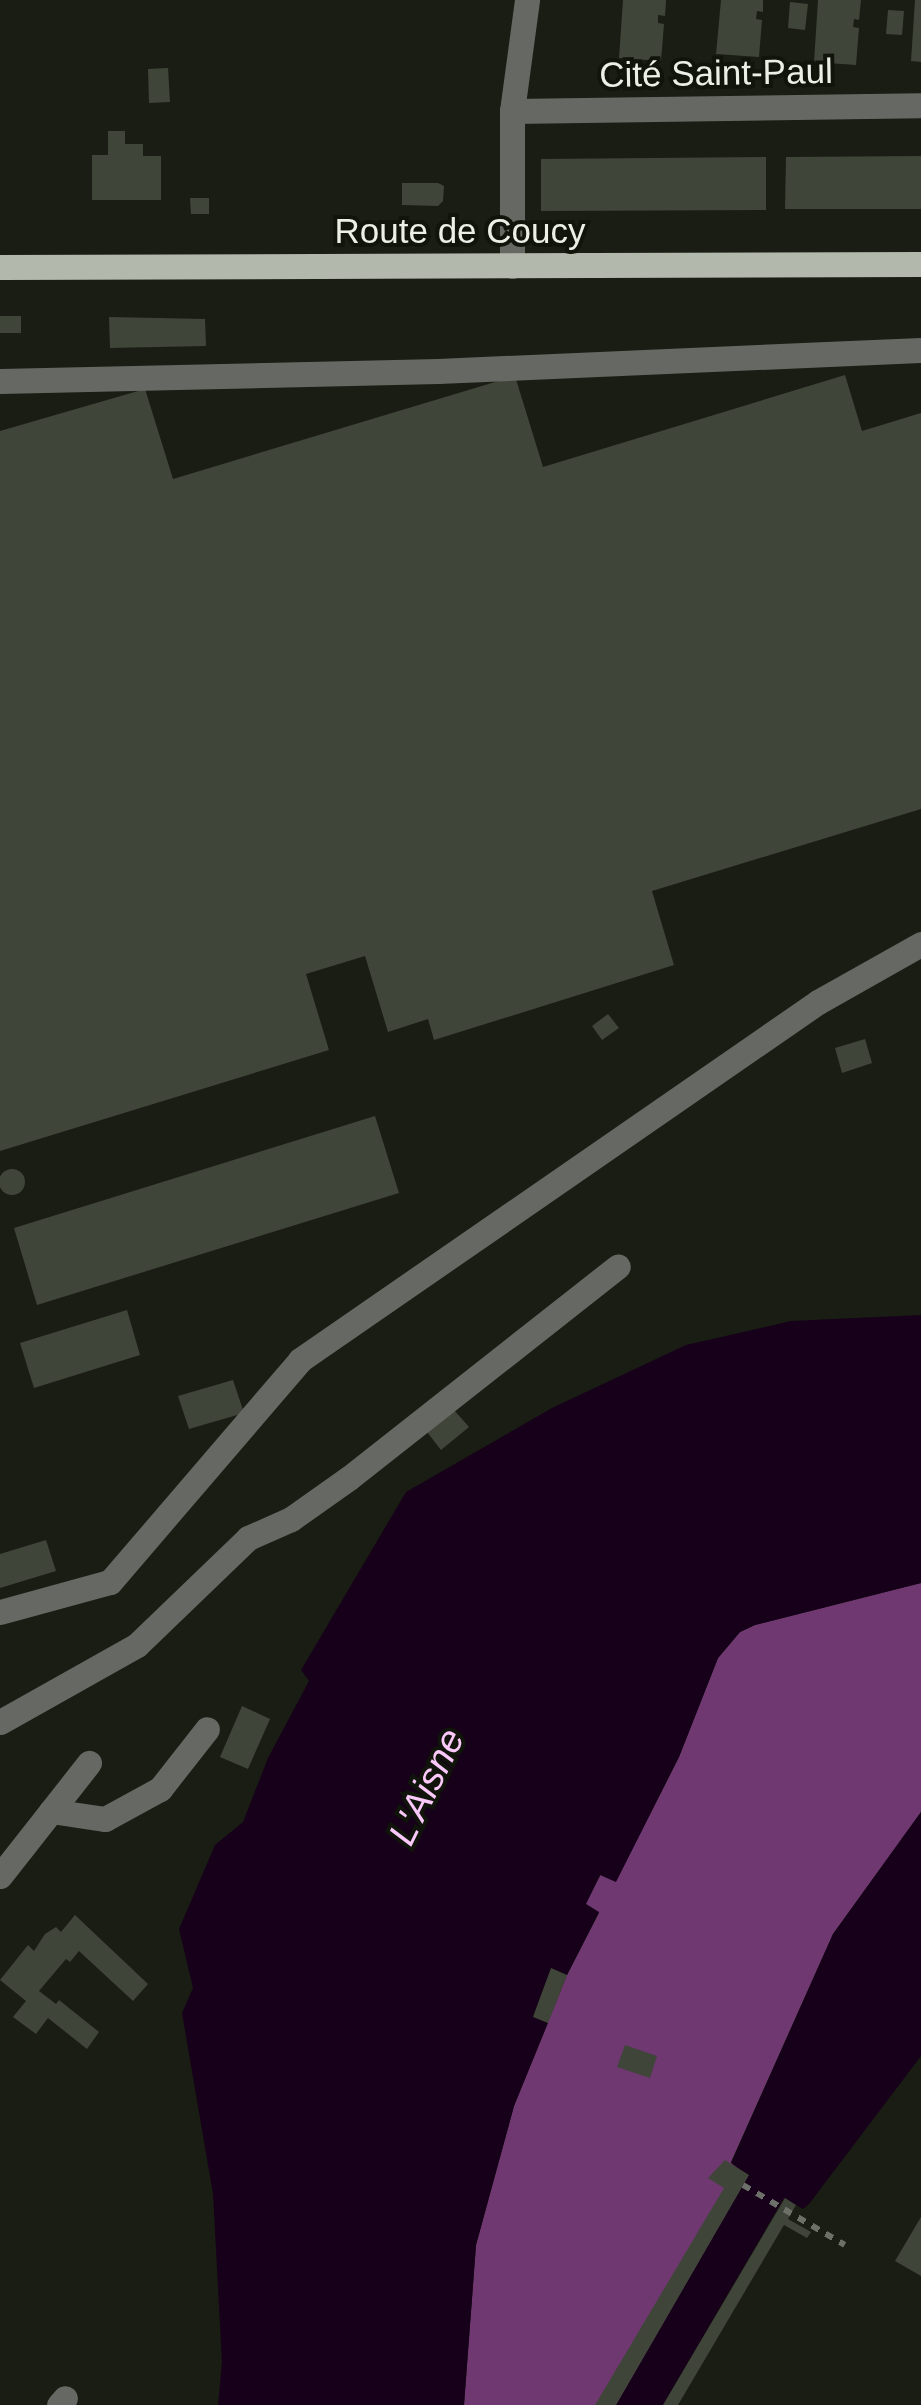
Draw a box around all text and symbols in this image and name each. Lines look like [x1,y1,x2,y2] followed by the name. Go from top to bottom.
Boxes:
[599,50,833,96] street label: Cité Saint-Paul
[335,210,585,252] street label: Route de Coucy
[379,1722,475,1852] water label: L'Aisne

